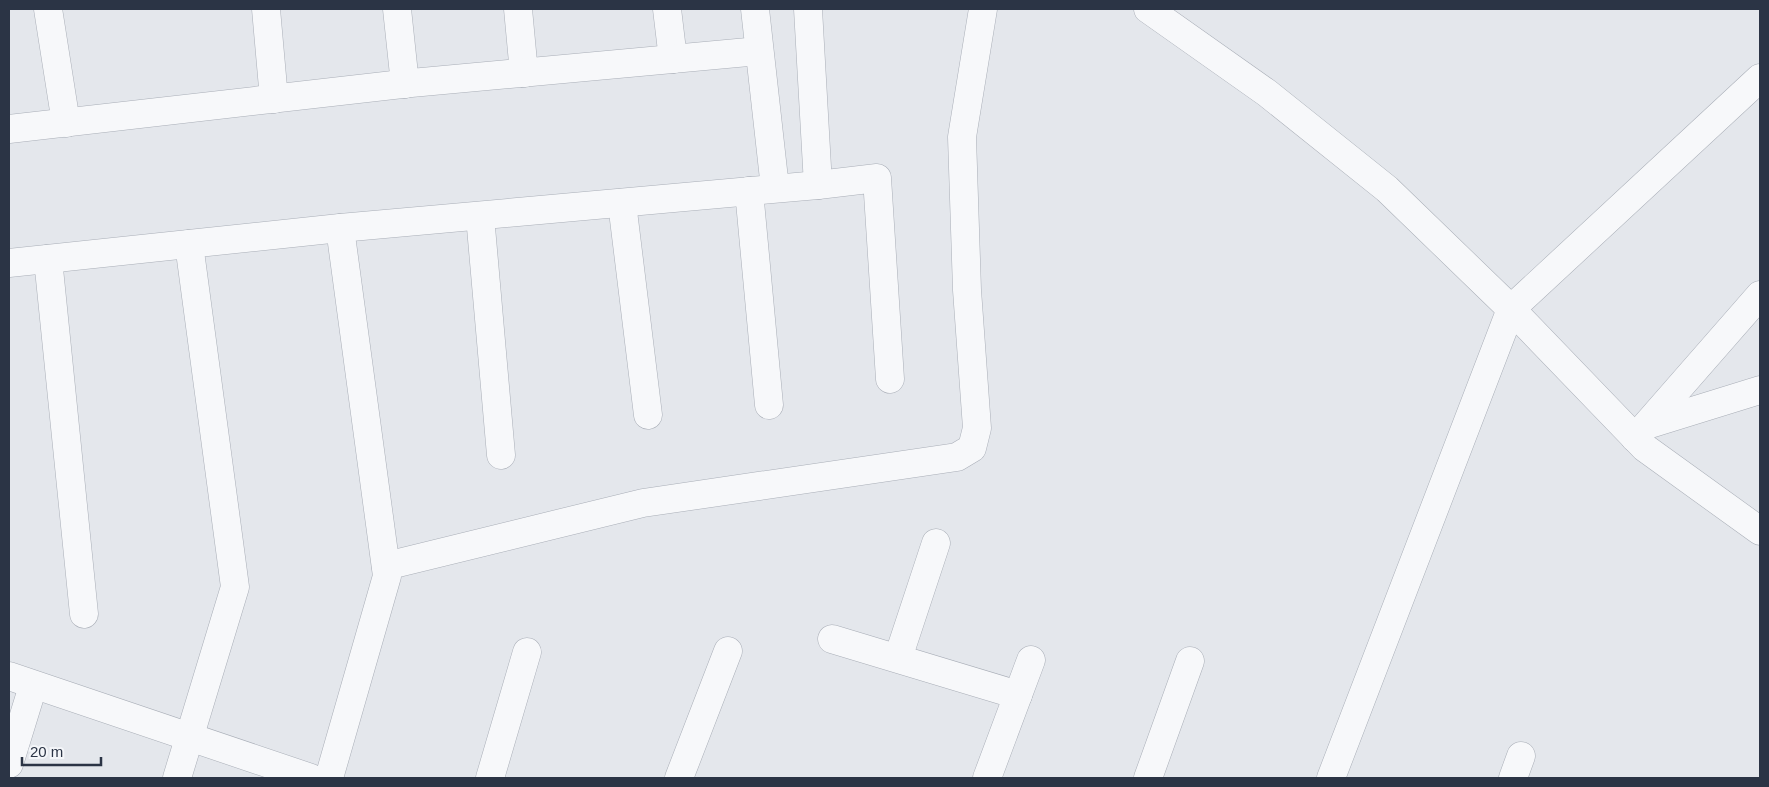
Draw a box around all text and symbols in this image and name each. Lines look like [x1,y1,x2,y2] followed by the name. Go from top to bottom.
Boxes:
[22,734,101,766] scale bar
[30,743,63,760] text: 20 m

